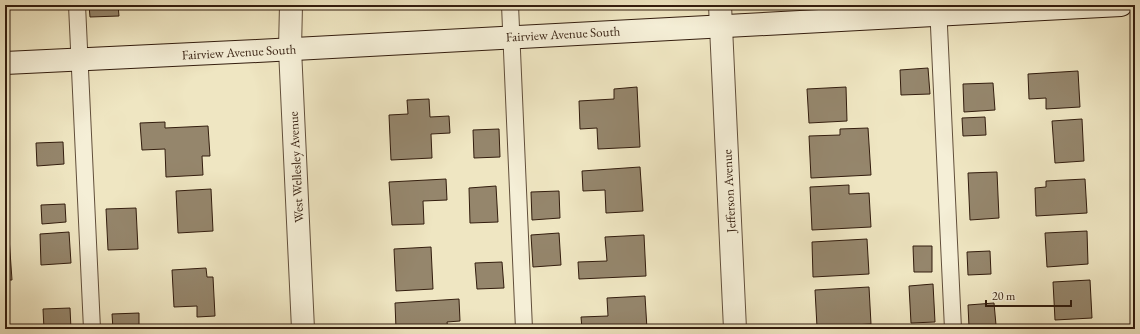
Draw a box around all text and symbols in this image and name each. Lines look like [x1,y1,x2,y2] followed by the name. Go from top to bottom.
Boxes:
[505,23,621,45] street label: Fairview Avenue South
[181,41,297,63] street label: Fairview Avenue South
[285,111,307,223] street label: West Wellesley Avenue
[718,149,740,234] street label: Jefferson Avenue
[986,282,1071,308] scale bar
[992,288,1016,304] text: 20 m

